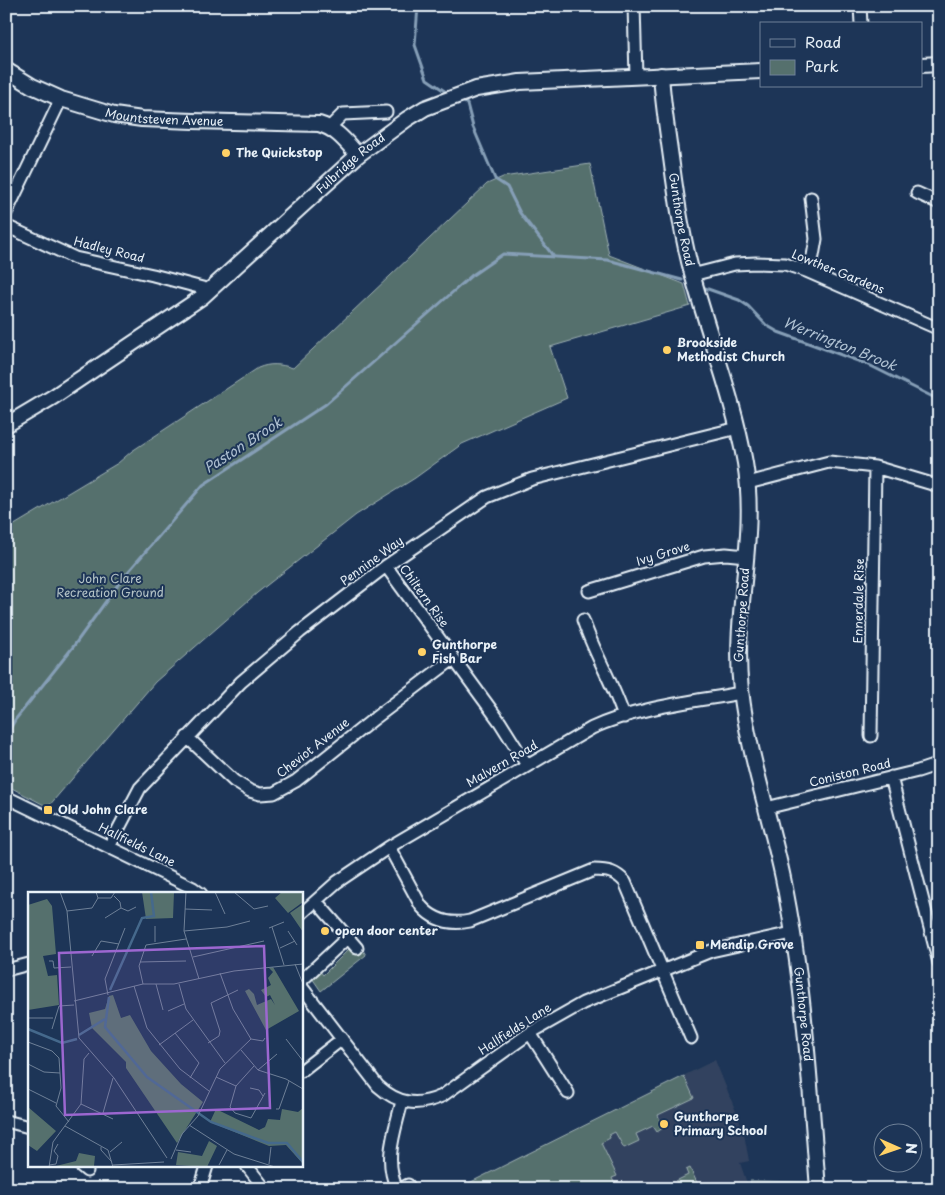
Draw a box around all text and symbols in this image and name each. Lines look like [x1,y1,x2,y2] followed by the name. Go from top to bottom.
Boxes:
[760,22,922,88] legend
[805,30,841,53] text: Road
[805,54,839,77] text: Park
[103,103,224,130] street label: Mountsteven Avenue
[311,128,388,197] street label: Fulbridge Road
[236,143,323,161] place label: The Quickstop
[220,147,232,159] marker: The Quickstop
[665,171,700,268] street label: Gunthorpe Road
[72,232,147,267] street label: Hadley Road
[789,244,888,298] street label: Lowther Gardens
[780,311,901,376] water label: Werrington Brook
[677,333,785,365] place label: Brookside Methodist Church
[661,344,673,356] marker: Brookside Methodist Church
[200,411,287,478] water label: Paston Brook
[336,531,407,589] street label: Pennine Way
[634,536,692,570] street label: Ivy Grove
[848,558,868,644] street label: Ennerdale Rise
[396,560,454,631] street label: Chiltern Rise
[729,567,753,663] street label: Gunthorpe Road
[56,569,164,601] park label: John Clare Recreation Ground
[432,635,498,667] place label: Gunthorpe Fish Bar
[416,646,428,658] marker: Gunthorpe Fish Bar
[272,713,353,781] street label: Cheviot Avenue
[462,735,541,791] street label: Malvern Road
[807,753,892,791] street label: Coniston Road
[58,800,148,818] place label: Old John Clare
[42,804,54,816] marker: Old John Clare
[96,818,179,871] street label: Hallfields Lane
[28,892,302,1168] inset map
[335,921,439,939] place label: open door center
[319,925,331,937] marker: open door center
[710,935,794,953] place label: Mendip Grove
[694,939,706,951] marker: Mendip Grove
[790,966,818,1062] street label: Gunthorpe Road
[474,998,555,1059] street label: Hallfields Lane
[674,1107,767,1139] place label: Gunthorpe Primary School
[658,1118,670,1130] marker: Gunthorpe Primary School
[872,1122,922,1172] north arrow
[901,1143,922,1154] text: N

